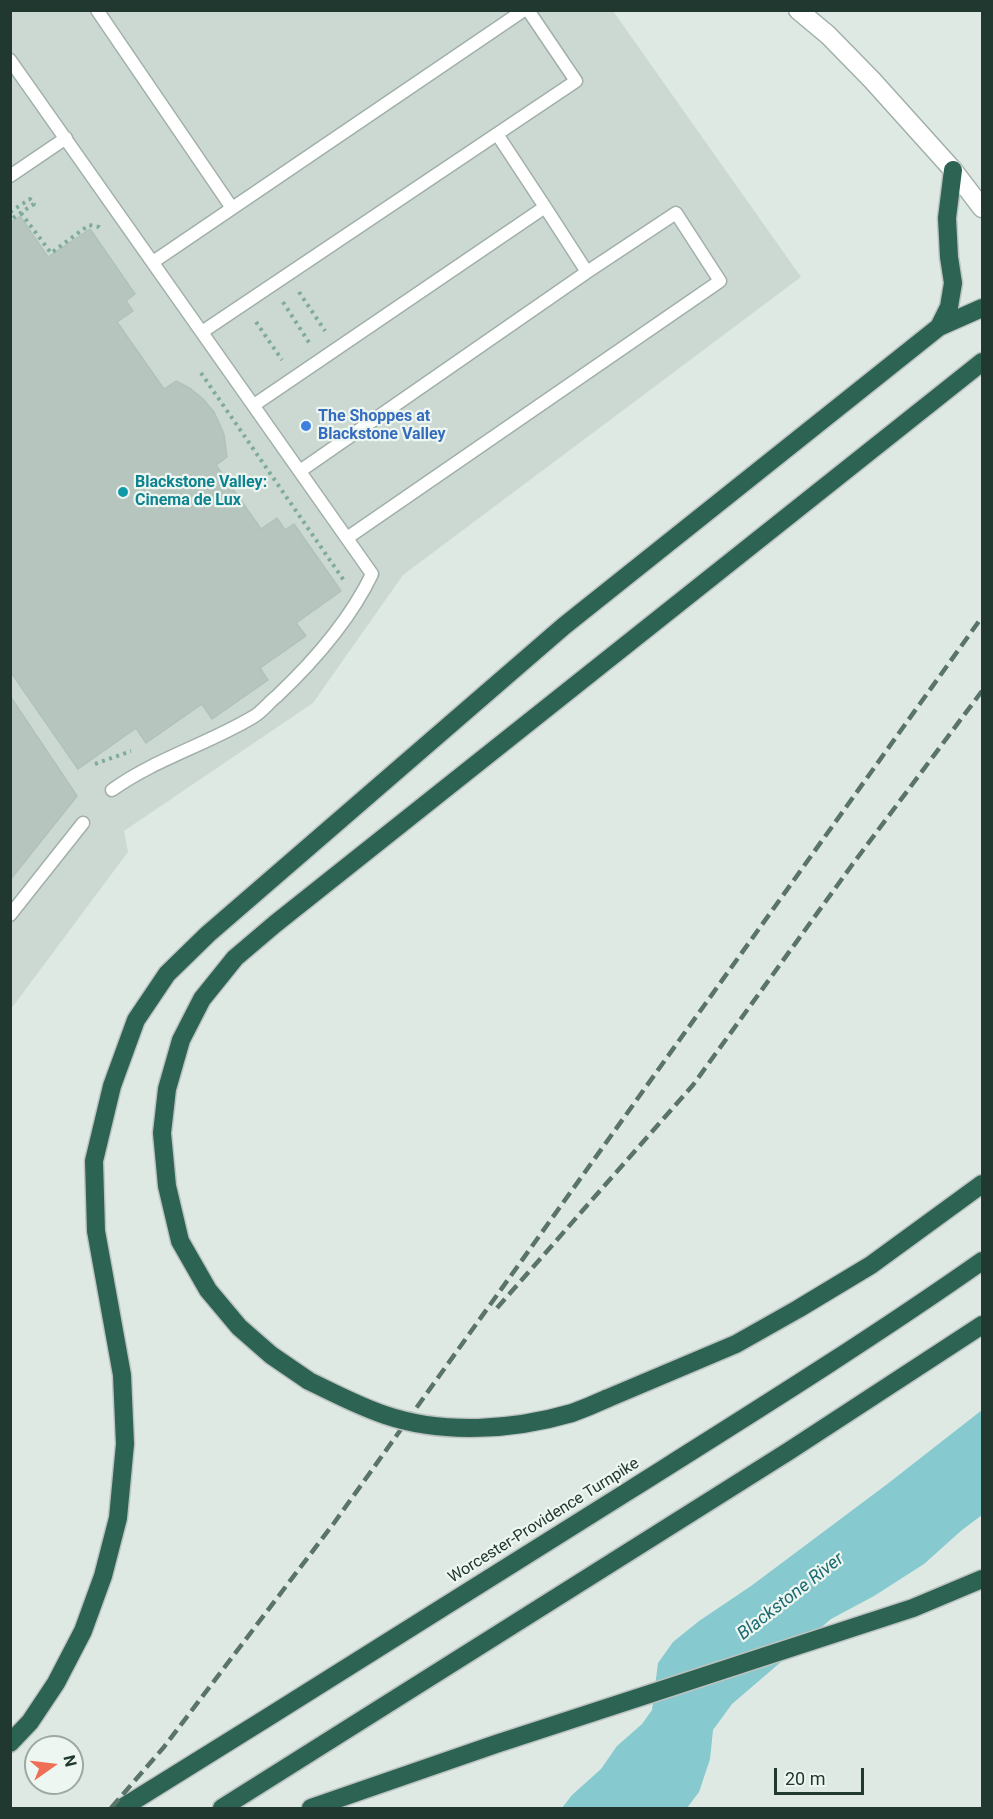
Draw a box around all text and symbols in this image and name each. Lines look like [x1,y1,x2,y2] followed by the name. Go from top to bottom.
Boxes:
[318,407,446,445] place label: The Shoppes at Blackstone Valley
[299,419,313,433] marker: The Shoppes at Blackstone Valley
[135,473,267,511] place label: Blackstone Valley: Cinema de Lux
[116,485,130,499] marker: Blackstone Valley: Cinema de Lux
[445,1454,643,1588] street label: Worcester-Providence Turnpike
[734,1549,848,1645] water label: Blackstone River
[24,1735,84,1795] north arrow
[59,1753,81,1769] text: N
[777,1756,867,1794] scale bar
[785,1768,825,1789] text: 20 m

